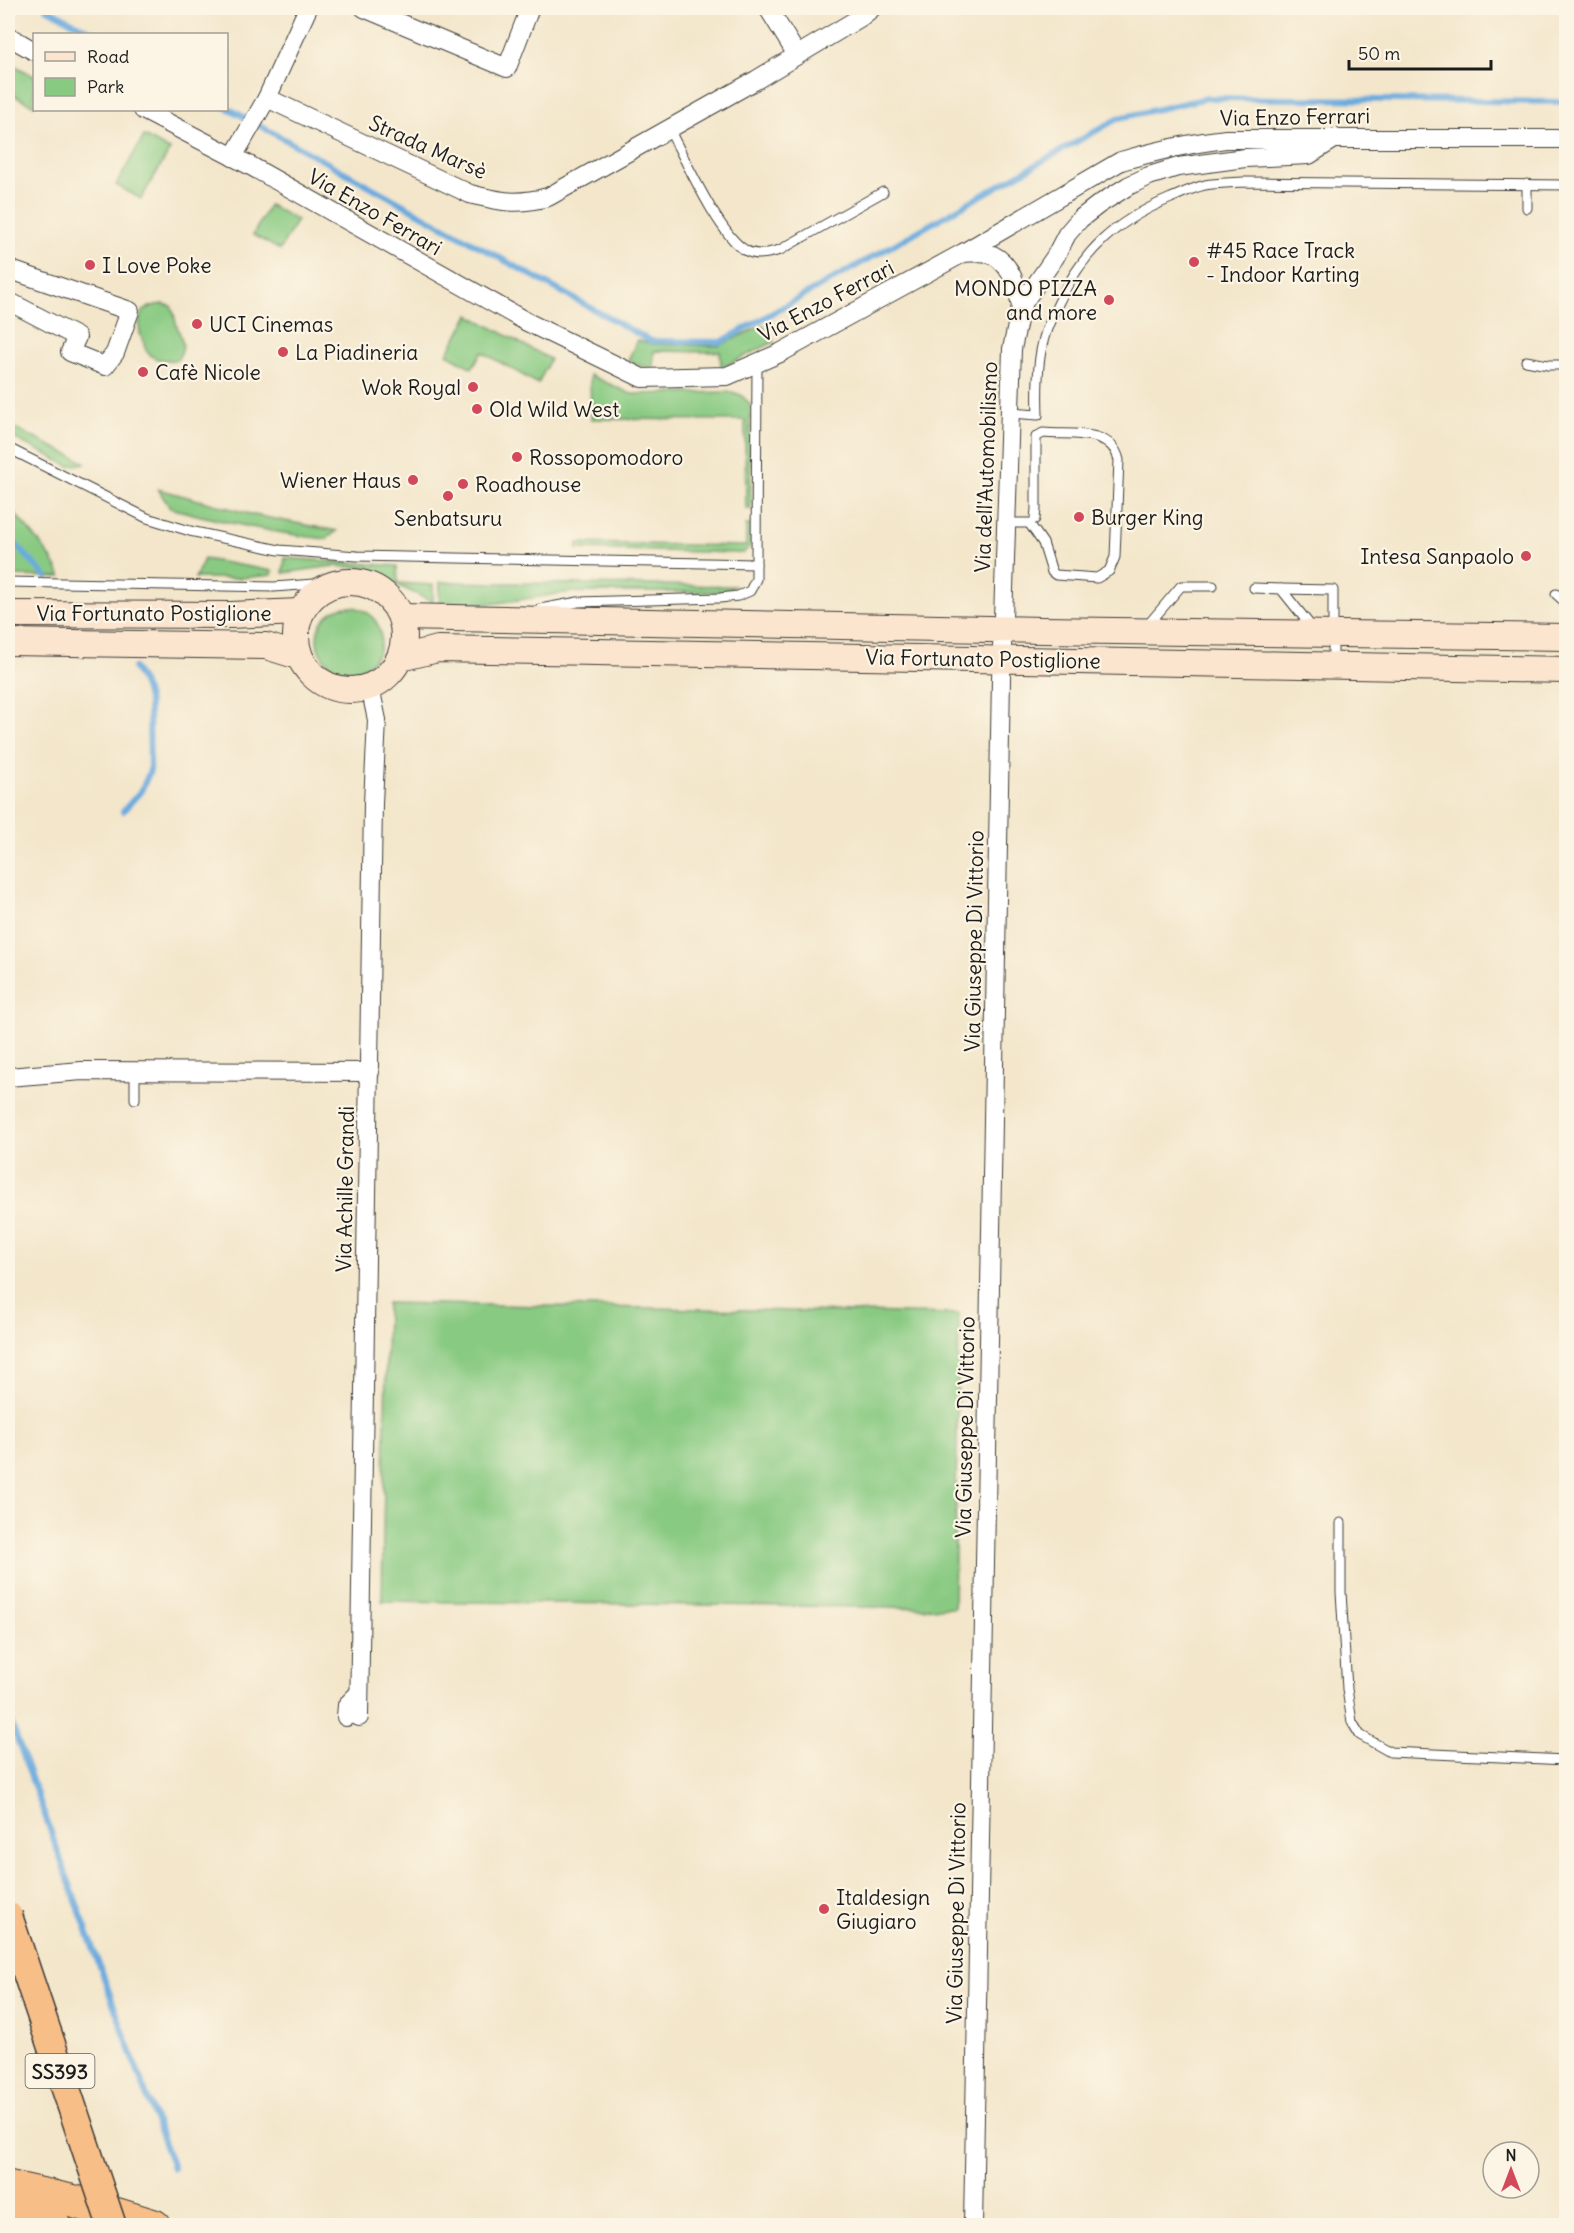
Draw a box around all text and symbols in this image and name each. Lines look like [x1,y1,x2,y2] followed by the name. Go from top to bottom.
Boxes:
[33,33,228,111] legend
[1349,33,1492,71] scale bar
[1358,42,1400,65] text: 50 m
[87,45,130,68] text: Road
[87,75,124,98] text: Park
[1220,102,1370,132] street label: Via Enzo Ferrari
[365,109,491,185] street label: Strada Marsè
[303,163,447,261] street label: Via Enzo Ferrari
[1206,237,1360,288] place label: #45 Race Track - Indoor Karting
[102,252,211,279] place label: I Love Poke
[753,254,899,348] street label: Via Enzo Ferrari
[1187,255,1201,269] marker: #45 Race Track - Indoor Karting
[83,258,97,272] marker: I Love Poke
[954,275,1097,326] place label: MONDO PIZZA and more
[1102,293,1116,307] marker: MONDO PIZZA and more
[209,311,333,338] place label: UCI Cinemas
[190,317,204,331] marker: UCI Cinemas
[295,339,418,366] place label: La Piadineria
[276,345,290,359] marker: La Piadineria
[155,359,261,386] place label: Cafè Nicole
[969,361,1003,573] street label: Via dell'Automobilismo
[136,365,150,379] marker: Cafè Nicole
[362,374,461,401] place label: Wok Royal
[466,380,480,394] marker: Wok Royal
[489,396,619,423] place label: Old Wild West
[470,402,484,416] marker: Old Wild West
[529,444,683,471] place label: Rossopomodoro
[510,450,524,464] marker: Rossopomodoro
[280,467,401,494] place label: Wiener Haus
[475,471,581,498] place label: Roadhouse
[406,473,420,487] marker: Wiener Haus
[456,477,470,491] marker: Roadhouse
[441,489,455,503] marker: Senbatsuru
[1091,504,1204,531] place label: Burger King
[394,505,502,532] place label: Senbatsuru
[1072,510,1086,524] marker: Burger King
[1360,543,1514,570] place label: Intesa Sanpaolo
[1519,549,1533,563] marker: Intesa Sanpaolo
[36,600,272,627] street label: Via Fortunato Postiglione
[865,643,1101,675] street label: Via Fortunato Postiglione
[959,830,989,1052] street label: Via Giuseppe Di Vittorio
[330,1106,360,1272] street label: Via Achille Grandi
[950,1316,980,1538] street label: Via Giuseppe Di Vittorio
[941,1802,971,2024] street label: Via Giuseppe Di Vittorio
[836,1884,930,1935] place label: Italdesign Giugiaro
[817,1902,831,1916] marker: Italdesign Giugiaro
[26,2054,94,2088] road number: SS393
[1481,2140,1541,2200] north arrow
[1505,2145,1517,2165] text: N

